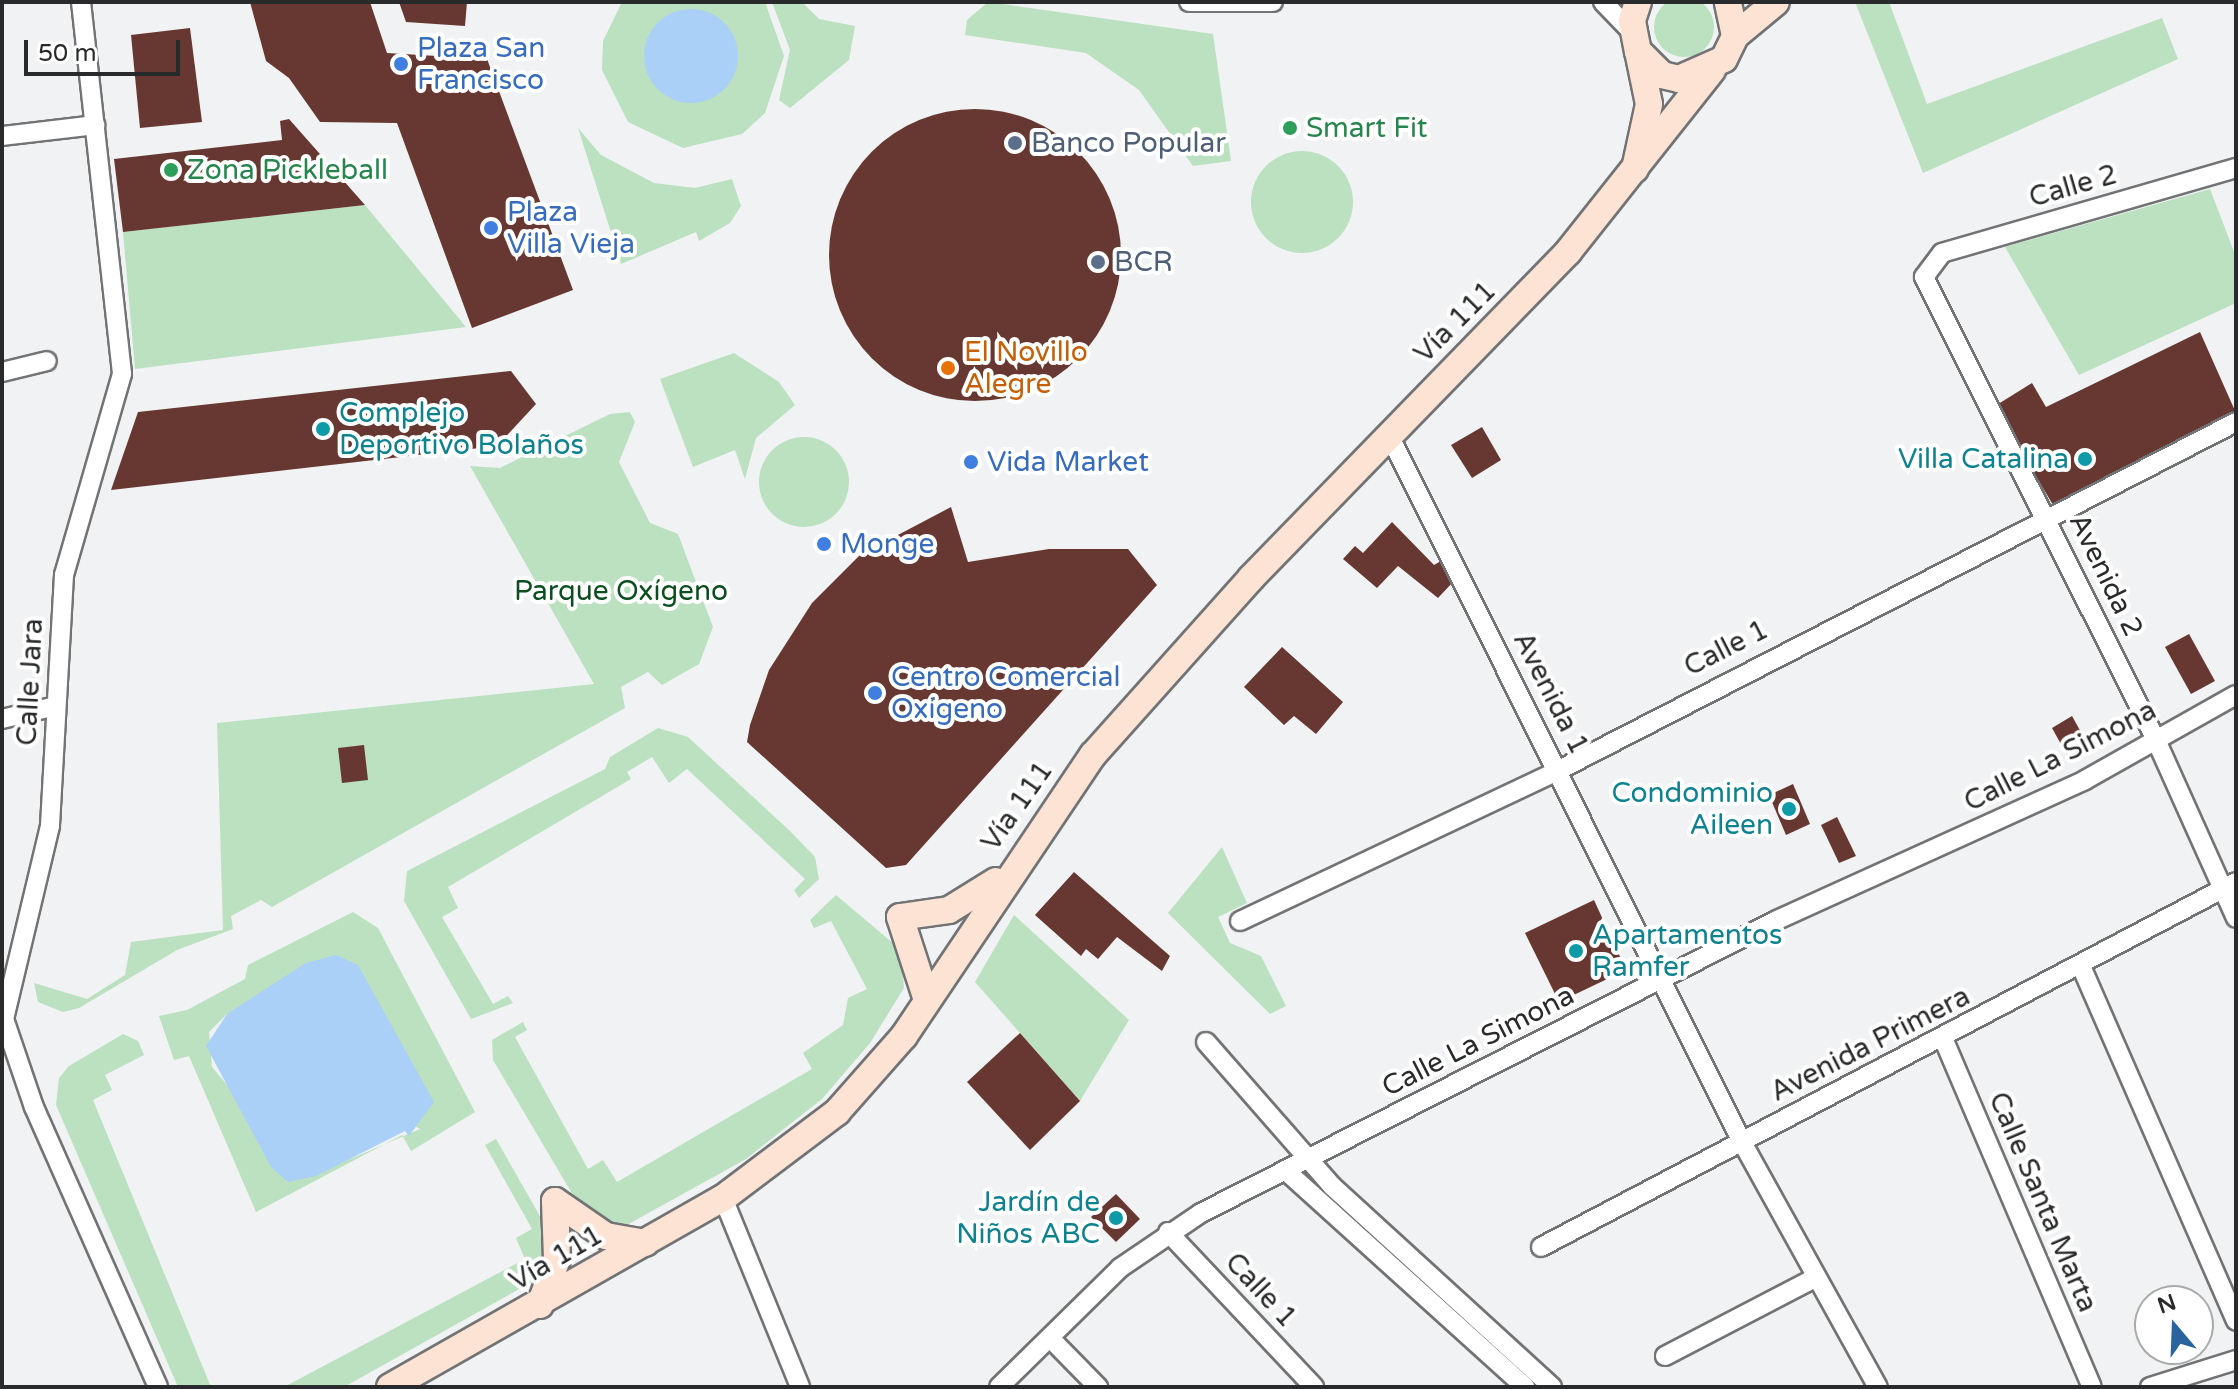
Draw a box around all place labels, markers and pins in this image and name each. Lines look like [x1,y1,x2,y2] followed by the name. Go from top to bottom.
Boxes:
[417,31,545,97] place label: Plaza San Francisco
[392,55,410,73] marker: Plaza San Francisco
[1306,111,1428,145] place label: Smart Fit
[1281,119,1299,137] marker: Smart Fit
[1031,126,1226,160] place label: Banco Popular
[1006,134,1024,152] marker: Banco Popular
[187,153,388,187] place label: Zona Pickleball
[162,161,180,179] marker: Zona Pickleball
[507,195,635,261] place label: Plaza Villa Vieja
[482,219,500,237] marker: Plaza Villa Vieja
[1114,245,1173,279] place label: BCR
[1089,253,1107,271] marker: BCR
[964,335,1088,401] place label: El Novillo Alegre
[939,359,957,377] marker: El Novillo Alegre
[339,396,584,462] place label: Complejo Deportivo Bolaños
[314,420,332,438] marker: Complejo Deportivo Bolaños
[1898,442,2069,476] place label: Villa Catalina
[987,445,1149,479] place label: Vida Market
[2076,450,2094,468] marker: Villa Catalina
[962,453,980,471] marker: Vida Market
[840,527,934,561] place label: Monge
[815,535,833,553] marker: Monge
[891,660,1120,726] place label: Centro Comercial Oxígeno
[866,684,884,702] marker: Centro Comercial Oxígeno
[1611,776,1773,842] place label: Condominio Aileen
[1780,800,1798,818] marker: Condominio Aileen
[1592,918,1783,984] place label: Apartamentos Ramfer
[1567,942,1585,960] marker: Apartamentos Ramfer
[956,1185,1100,1251] place label: Jardín de Niños ABC
[1107,1209,1125,1227] marker: Jardín de Niños ABC

